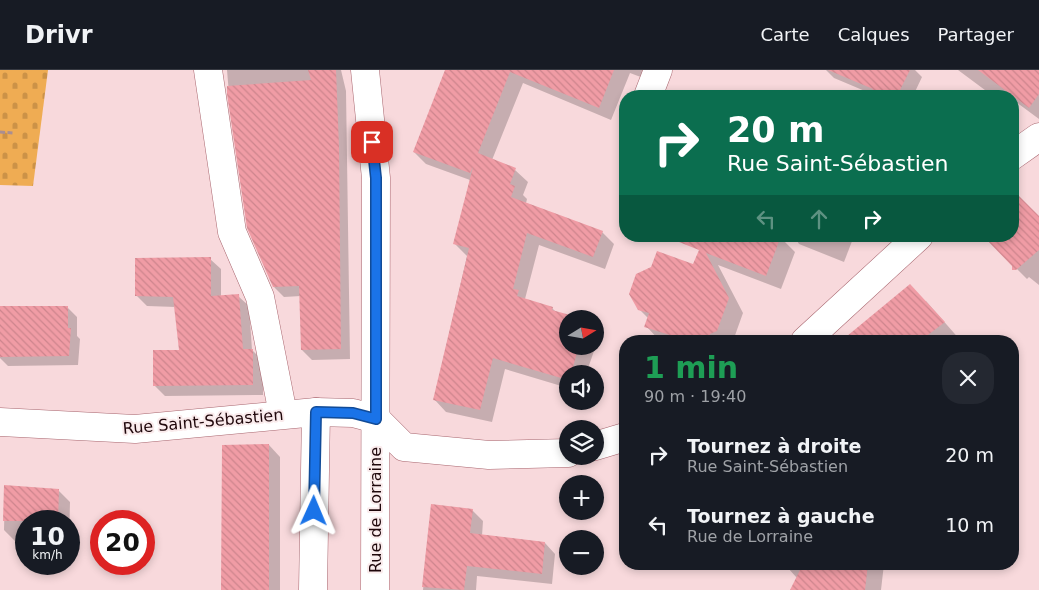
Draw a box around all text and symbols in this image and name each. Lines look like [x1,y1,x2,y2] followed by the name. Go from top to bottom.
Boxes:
[25,21,92,49] text: Drivr
[761,24,810,45] text: Carte
[838,24,910,45] text: Calques
[938,24,1014,45] text: Partager
[644,110,709,175] icon: right
[727,110,824,150] text: 20 m
[351,121,393,163] pin
[358,128,386,156] icon: arrive
[727,151,948,176] text: Rue Saint-Sébastien
[752,205,780,233] icon: left
[805,205,833,233] icon: ahead
[858,205,886,233] icon: right
[559,310,604,355] north arrow
[559,310,604,575] map controls
[644,350,738,385] text: 1 min
[942,352,994,404] button: close
[559,365,604,410] button: sound
[644,387,746,406] text: 90 m · 19:40
[122,405,284,438] street label: Rue Saint-Sébastien
[559,420,604,465] button: layers
[687,435,861,457] text: Tournez à droite
[644,441,672,469] icon: right
[945,444,994,466] text: 20 m
[366,447,385,573] street label: Rue de Lorraine
[687,457,848,476] text: Rue Saint-Sébastien
[559,475,604,520] button: +
[287,484,339,536] position arrow
[687,505,875,527] text: Tournez à gauche
[90,510,155,575] speed limit sign: 20
[644,511,672,539] icon: left
[945,514,994,536] text: 10 m
[30,522,65,551] text: 10
[687,527,813,546] text: Rue de Lorraine
[559,530,604,575] button: −
[32,548,63,562] text: km/h

